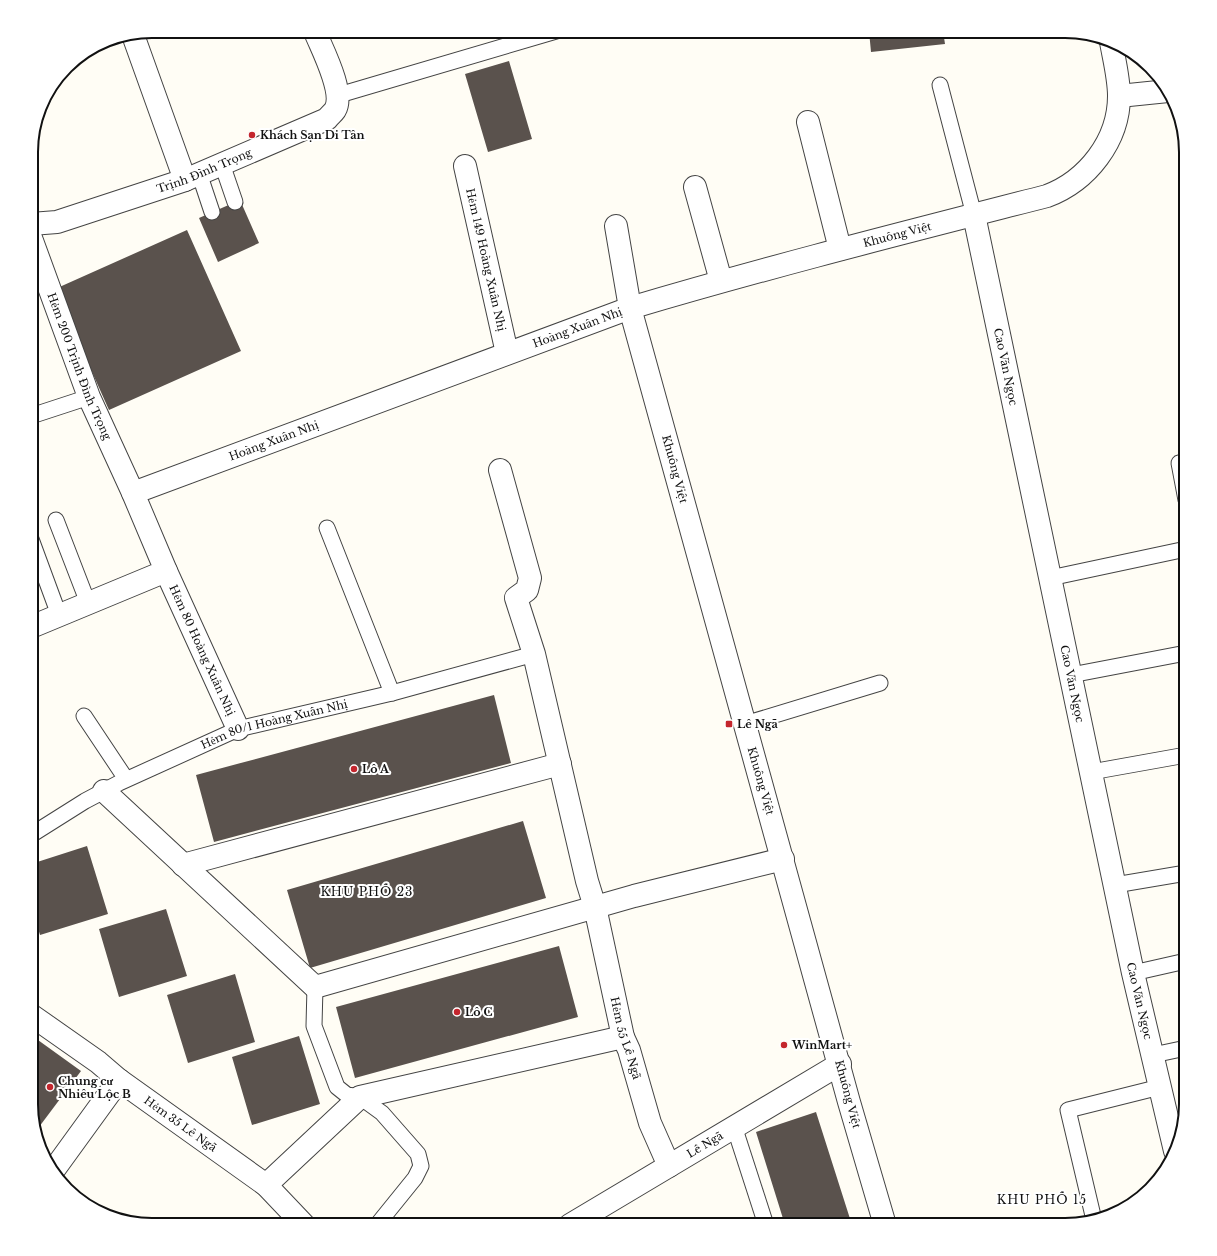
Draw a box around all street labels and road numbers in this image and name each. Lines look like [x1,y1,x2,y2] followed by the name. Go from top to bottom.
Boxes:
[155,145,254,196] street label: Trịnh Đình Trọng
[463,187,509,333] street label: Hẻm 149 Hoàng Xuân Nhị
[861,219,934,250] street label: Khuông Việt
[44,291,115,442] street label: Hẻm 200 Trịnh Đình Trọng
[531,304,624,351] street label: Hoàng Xuân Nhị
[991,327,1021,407] street label: Cao Văn Ngọc
[227,417,321,464] street label: Hoàng Xuân Nhị
[659,433,691,506] street label: Khuông Việt
[166,582,238,718] street label: Hẻm 80 Hoàng Xuân Nhị
[1057,644,1087,724] street label: Cao Văn Ngọc
[199,697,349,752] street label: Hẻm 80/1 Hoàng Xuân Nhị
[745,745,778,817] street label: Khuông Việt
[1124,961,1155,1041] street label: Cao Văn Ngọc
[608,996,644,1082] street label: Hẻm 55 Lê Ngã
[832,1058,864,1131] street label: Khuông Việt
[141,1093,220,1155] street label: Hẻm 35 Lê Ngã
[684,1128,726,1161] street label: Lê Ngã

